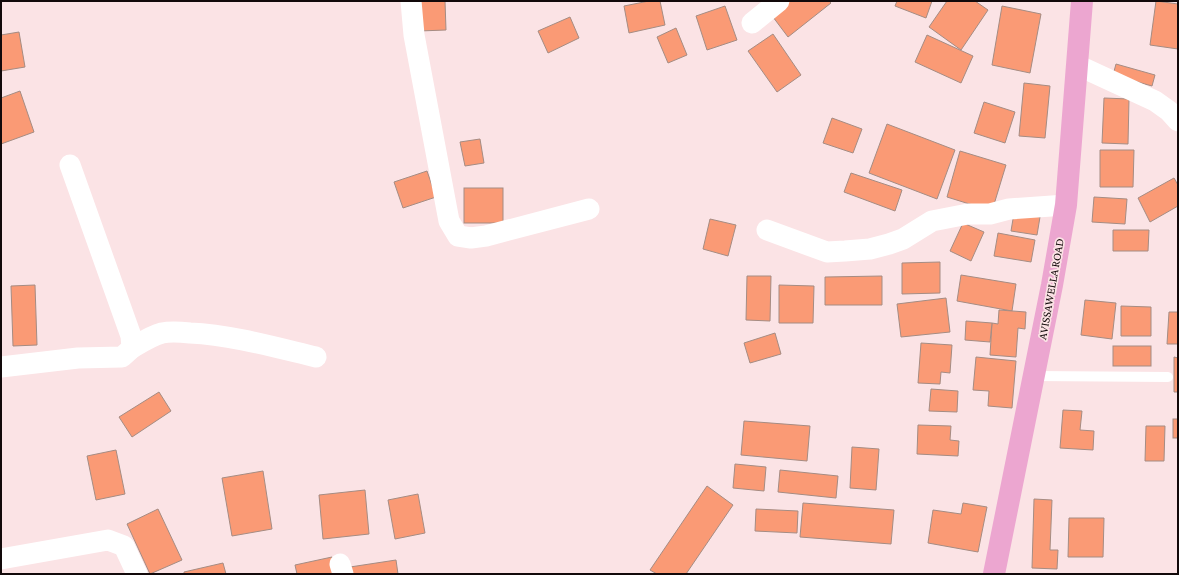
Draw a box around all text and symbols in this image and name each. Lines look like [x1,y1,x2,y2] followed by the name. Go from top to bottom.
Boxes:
[1035,237,1067,341] street label: AVISSAWELLA ROAD

